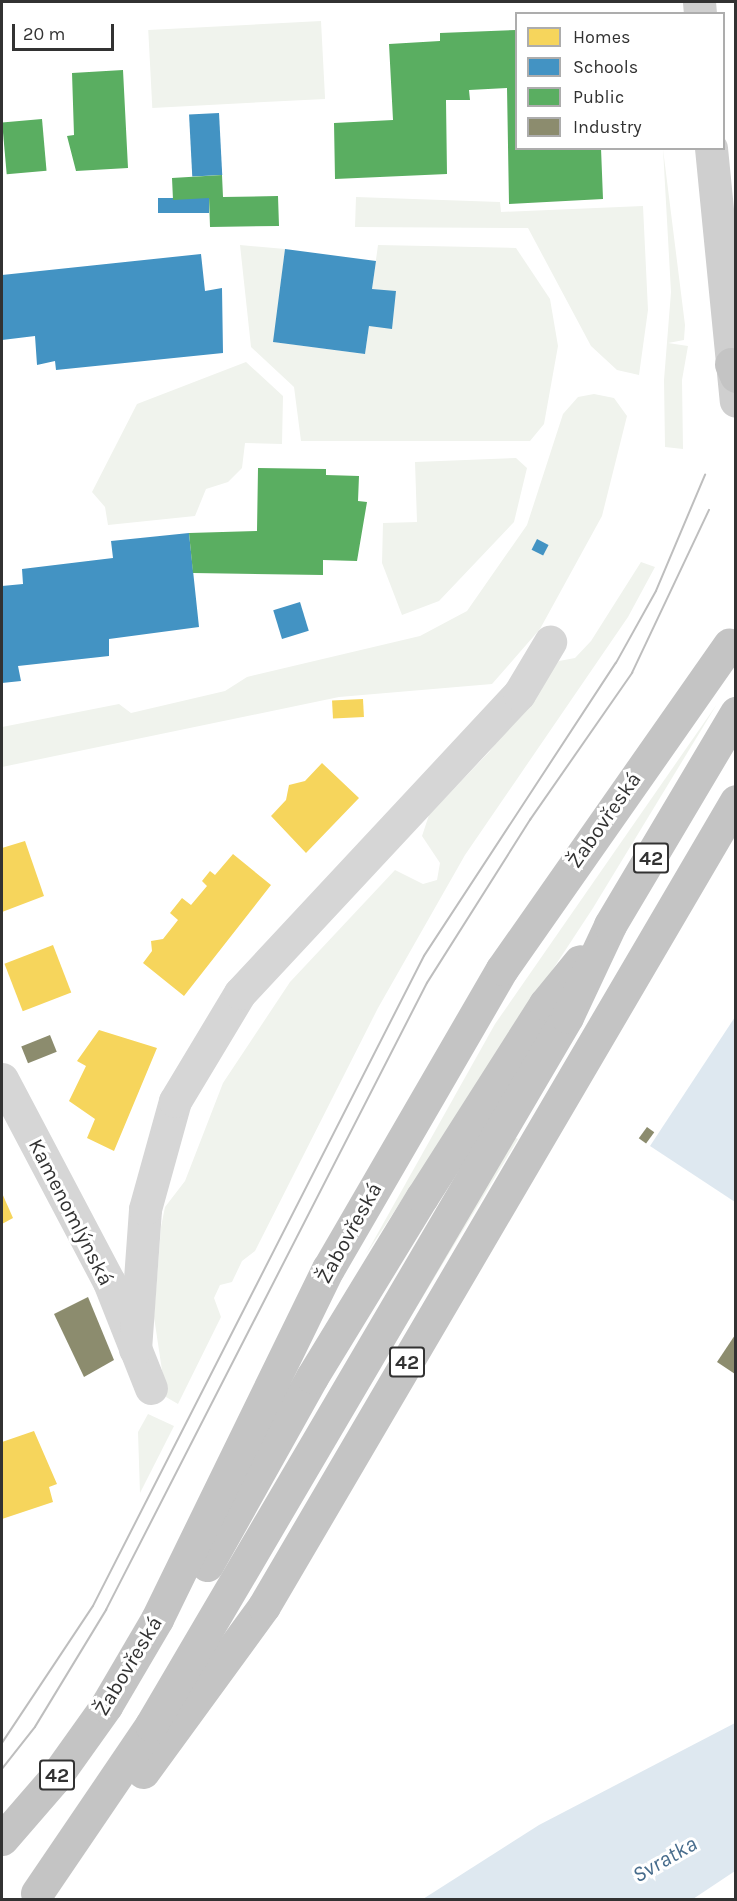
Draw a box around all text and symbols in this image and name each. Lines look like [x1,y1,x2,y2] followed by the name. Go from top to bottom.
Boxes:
[15,12,117,50] scale bar
[515,12,725,150] legend
[23,23,65,45] text: 20 m
[573,26,630,48] text: Homes
[573,56,638,78] text: Schools
[573,86,624,108] text: Public
[573,116,642,138] text: Industry
[562,767,646,873] street label: Žabovřeská
[633,841,669,875] road number: 42
[23,1134,119,1290] street label: Kamenomlýnská
[311,1178,387,1288] street label: Žabovřeská
[389,1345,425,1379] road number: 42
[89,1612,167,1720] street label: Žabovřeská
[39,1758,75,1792] road number: 42
[628,1831,702,1889] water label: Svratka

